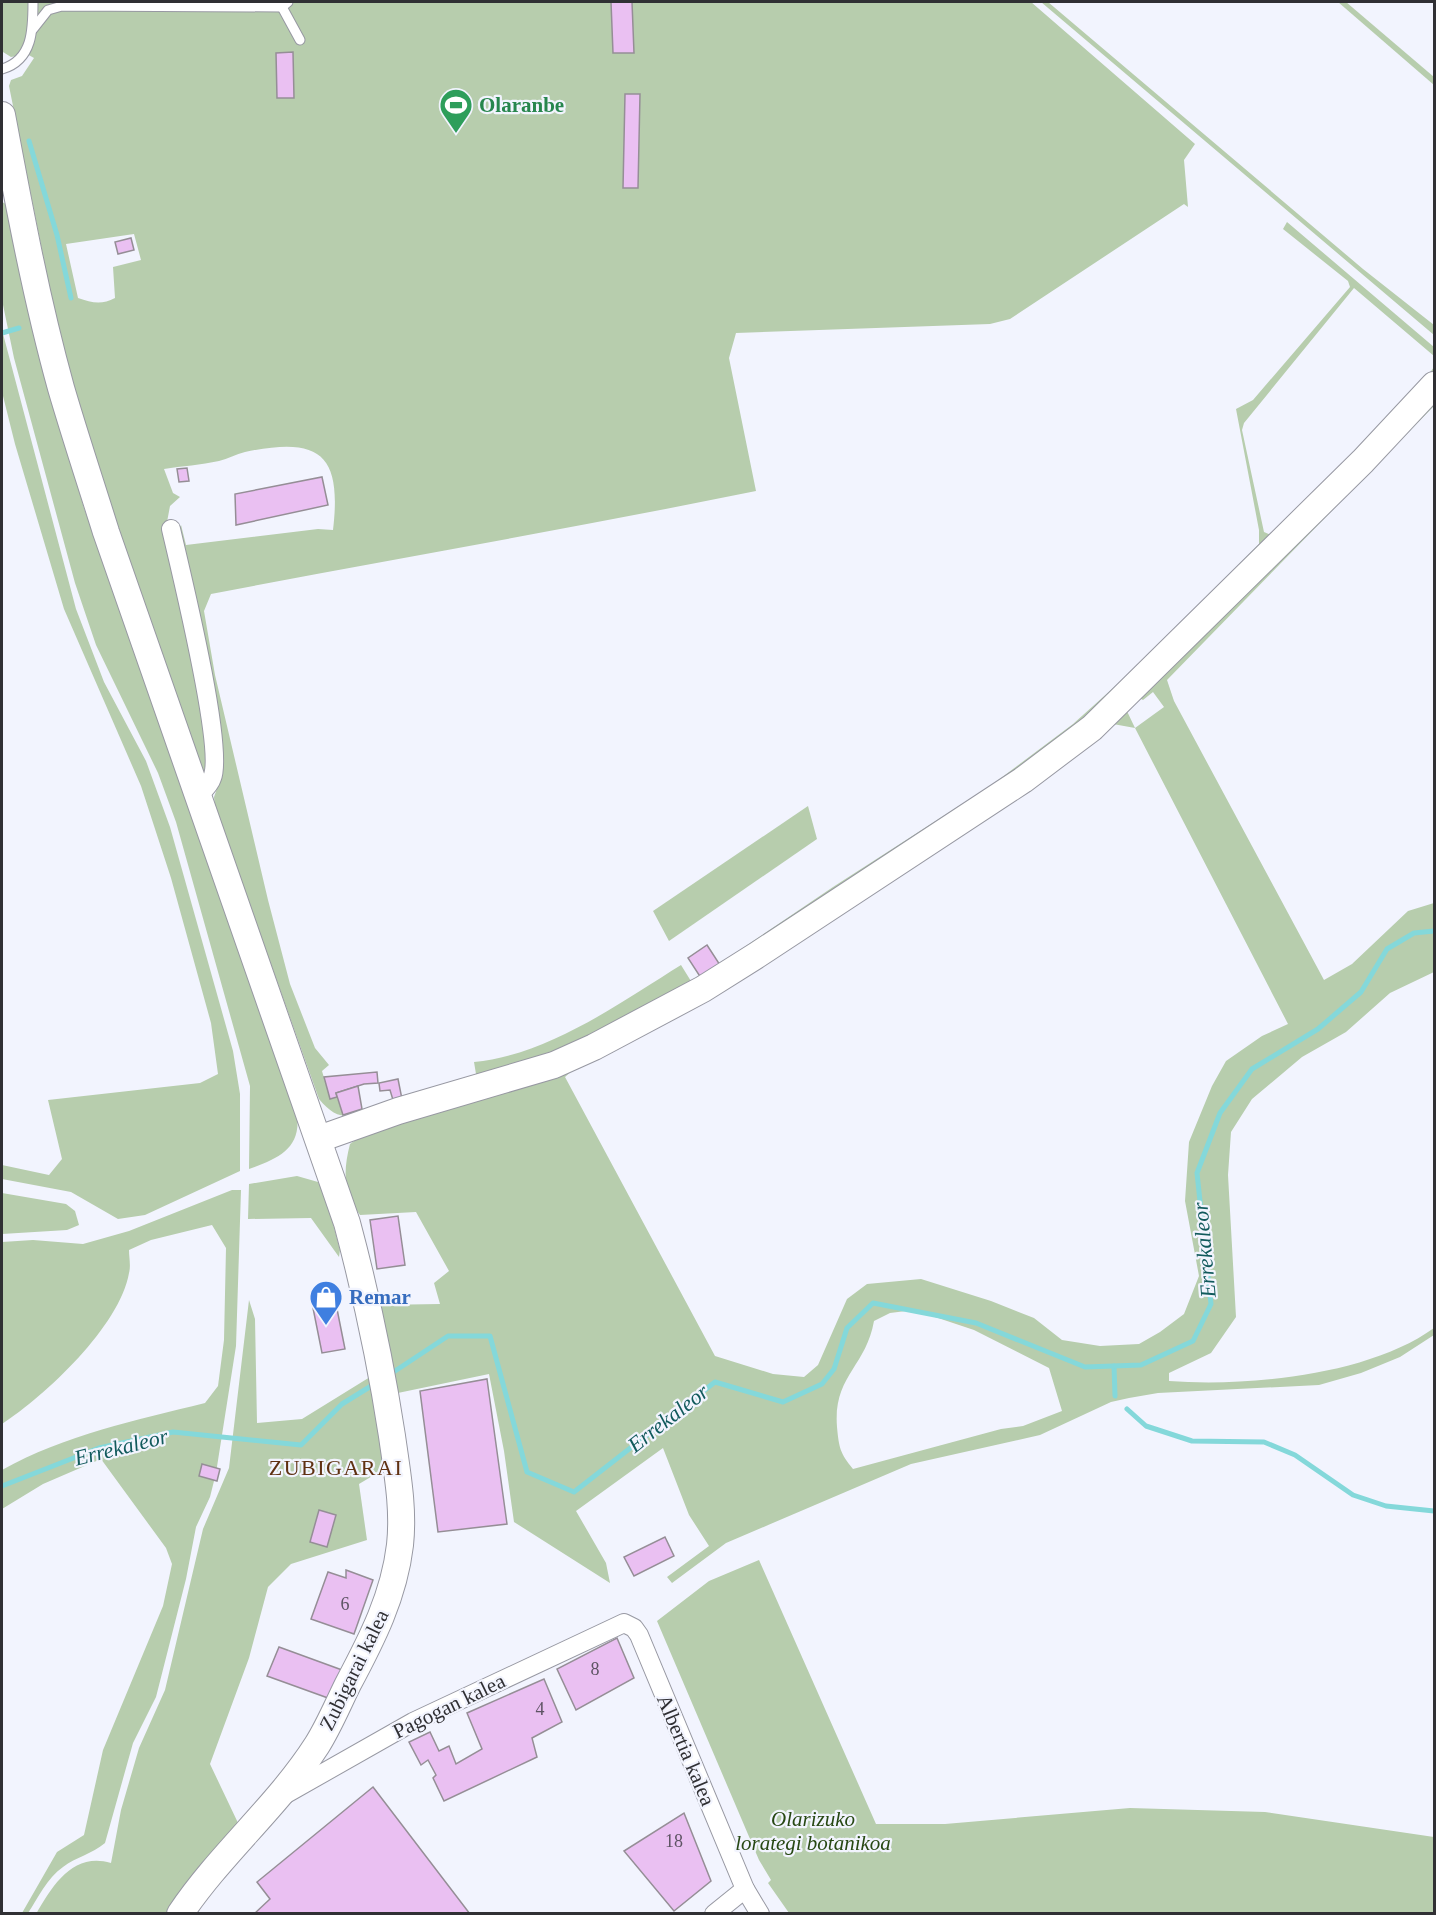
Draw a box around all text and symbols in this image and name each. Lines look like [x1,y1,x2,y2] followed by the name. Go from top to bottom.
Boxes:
[438,87,474,134] sports icon: Olaranbe
[479,93,564,117] place label: Olaranbe
[1187,1201,1221,1300] water label: Errekaleor
[308,1279,344,1326] shop icon: Remar
[349,1285,411,1309] place label: Remar
[622,1378,714,1458] water label: Errekaleor
[71,1423,171,1471] water label: Errekaleor
[269,1455,403,1480] district label: ZUBIGARAI
[341,1594,350,1614] house number: 6
[314,1605,394,1734] street label: Zubigarai kalea
[591,1659,600,1679] house number: 8
[389,1668,510,1743] street label: Pagogan kalea
[652,1691,720,1810] street label: Albertia kalea
[536,1699,545,1719] house number: 4
[735,1807,891,1855] park label: Olarizuko lorategi botanikoa
[665,1831,683,1851] house number: 18

